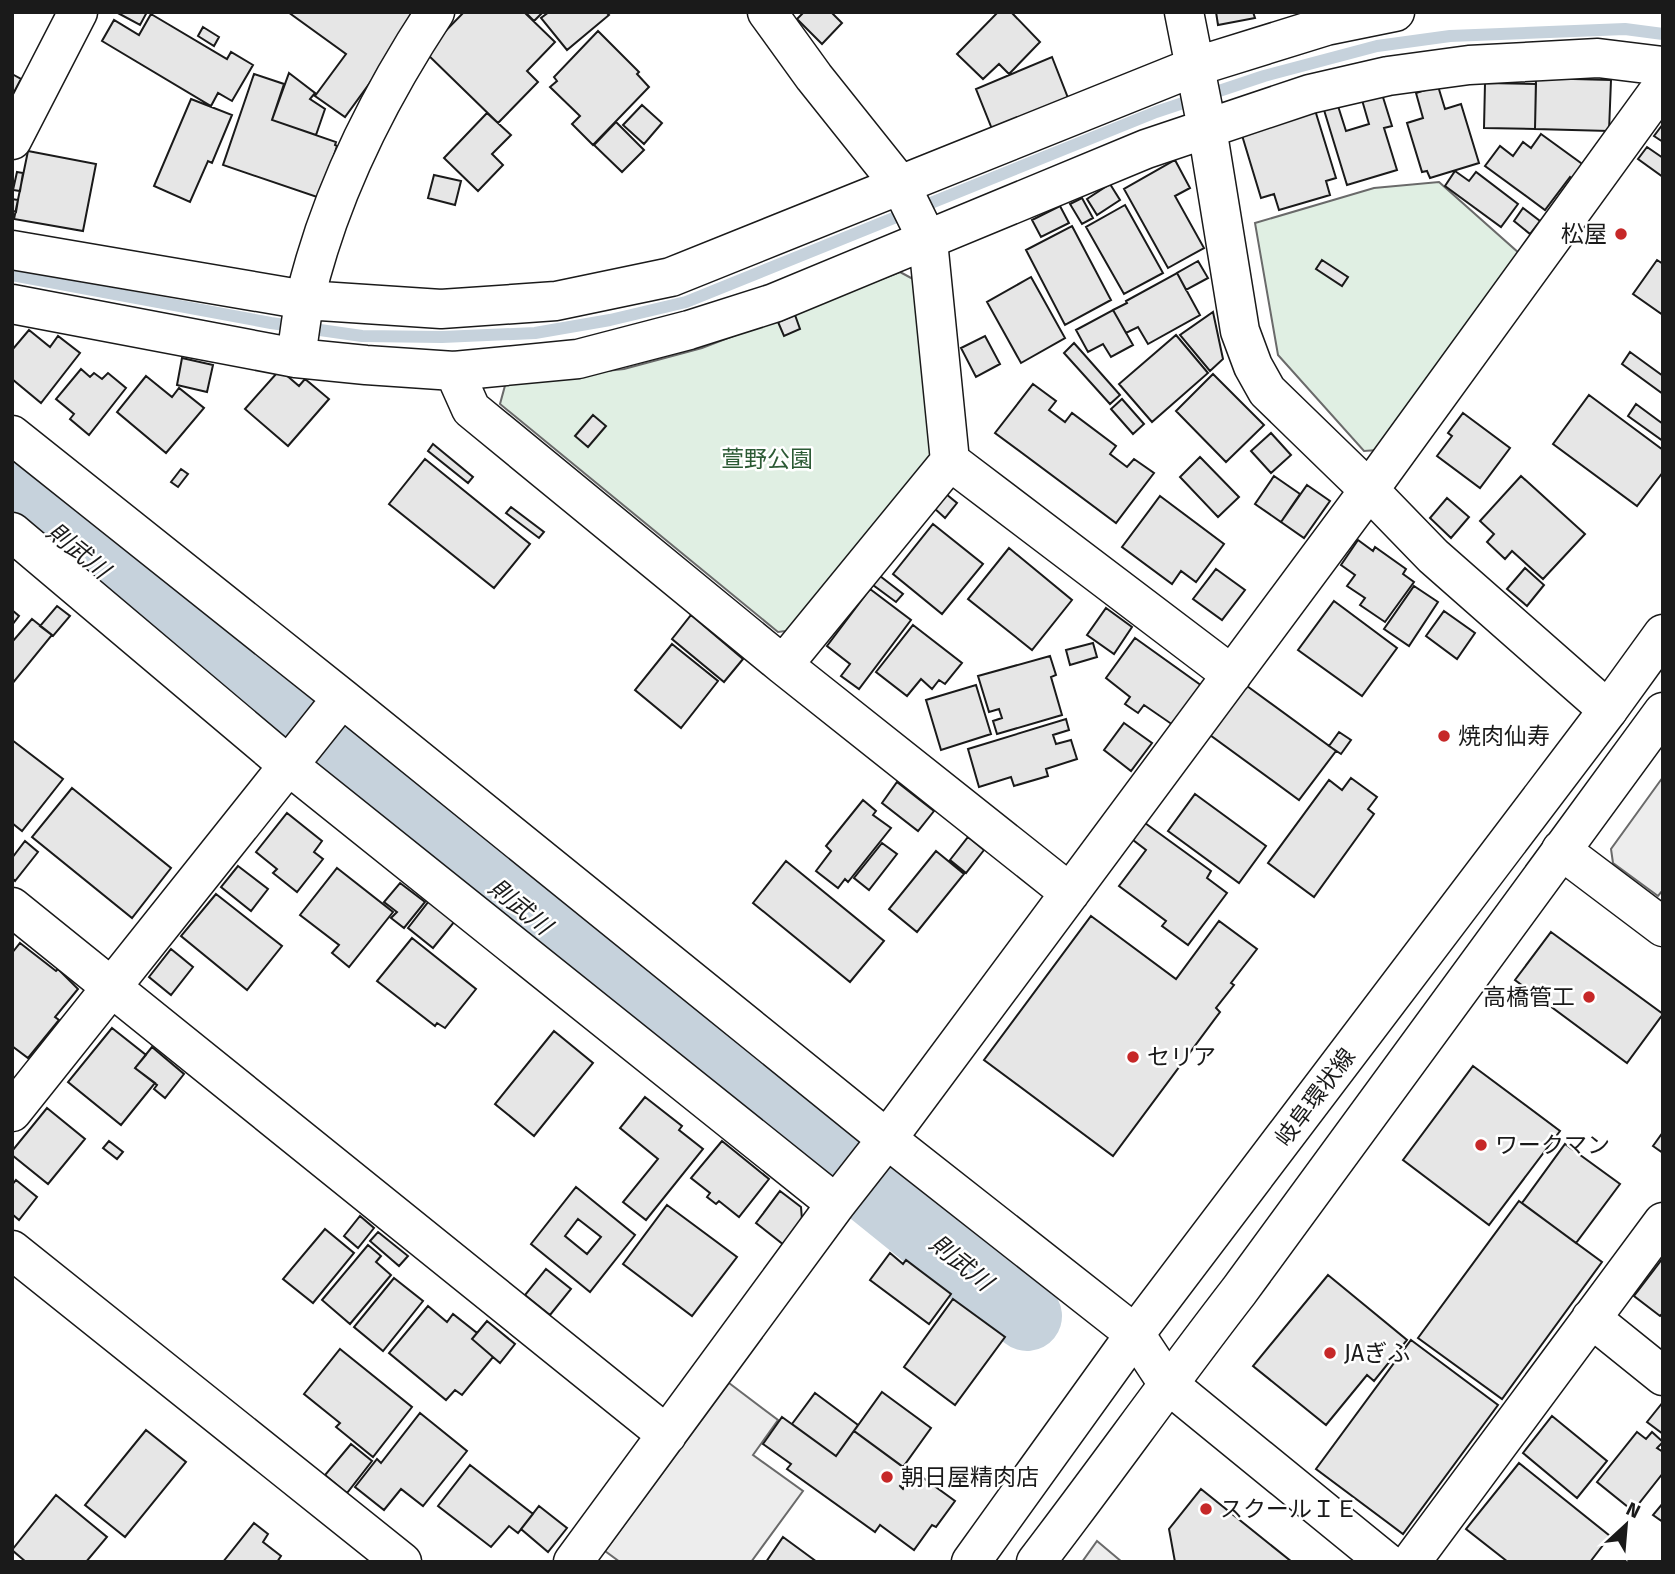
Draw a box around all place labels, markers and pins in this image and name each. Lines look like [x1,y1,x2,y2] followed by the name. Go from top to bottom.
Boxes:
[1561,220,1607,248] place label: 松屋
[1613,226,1629,242] marker: 松屋
[1458,722,1550,750] place label: 焼肉仙寿
[1436,728,1452,744] marker: 焼肉仙寿
[1483,983,1575,1011] place label: 高橋管工
[1581,989,1597,1005] marker: 高橋管工
[1147,1043,1216,1071] place label: セリア
[1125,1049,1141,1065] marker: セリア
[1495,1131,1610,1159] place label: ワークマン
[1473,1137,1489,1153] marker: ワークマン
[1344,1339,1410,1367] place label: JAぎふ
[1322,1345,1338,1361] marker: JAぎふ
[901,1463,1039,1491] place label: 朝日屋精肉店
[879,1469,895,1485] marker: 朝日屋精肉店
[1220,1495,1358,1523] place label: スクールＩＥ
[1198,1501,1214,1517] marker: スクールＩＥ

